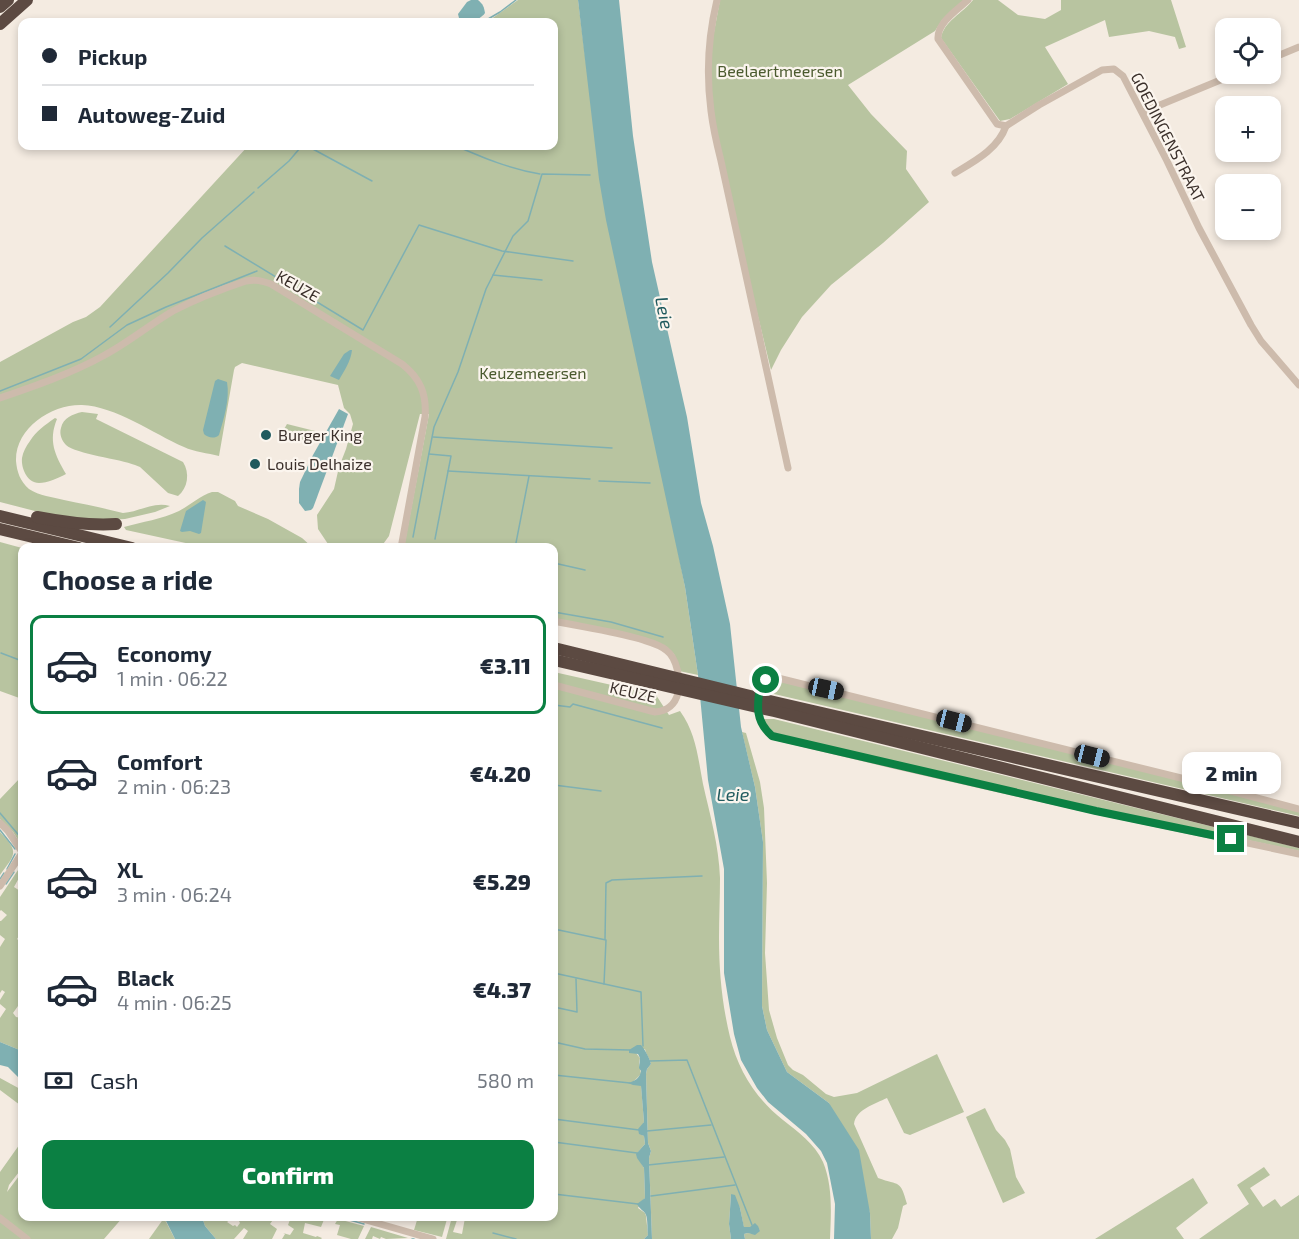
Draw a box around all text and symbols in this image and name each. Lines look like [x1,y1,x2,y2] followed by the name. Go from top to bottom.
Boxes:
[1215,18,1281,240] map controls
[1215,18,1281,84] button: locate
[78,43,147,69] text: Pickup
[717,61,843,80] park label: Beelaertmeersen
[1128,69,1209,205] street label: GOEDINGENSTRAAT
[1215,96,1281,162] button: +
[78,101,225,127] text: Autoweg-Zuid
[1215,174,1281,240] button: −
[273,266,323,306] street label: KEUZE
[651,295,679,331] water label: Leie
[479,363,587,382] park label: Keuzemeersen
[278,425,362,444] place label: Burger King
[259,428,273,442] marker: Burger King
[267,454,372,473] place label: Louis Delhaize
[248,457,262,471] marker: Louis Delhaize
[42,563,213,595] text: Choose a ride
[45,638,99,692] icon: car
[117,640,212,666] text: Economy
[480,652,531,678] text: €3.11
[117,666,228,690] text: 1 min · 06:22
[752,666,779,693] route start
[807,676,845,702] car
[608,677,658,706] street label: KEUZE
[934,708,974,734] car
[1072,743,1112,769] car
[45,746,99,800] icon: car
[117,748,202,774] text: Comfort
[1182,752,1280,794] callout: 2 min
[470,760,531,786] text: €4.20
[1206,761,1257,785] text: 2 min
[117,774,231,798] text: 2 min · 06:23
[717,783,750,805] water label: Leie
[1217,825,1244,852] route end
[45,854,99,908] icon: car
[117,856,143,882] text: XL
[473,868,531,894] text: €5.29
[117,882,232,906] text: 3 min · 06:24
[45,962,99,1016] icon: car
[117,964,174,990] text: Black
[473,976,531,1002] text: €4.37
[117,990,232,1014] text: 4 min · 06:25
[42,1064,75,1097] icon: cash
[90,1067,139,1093] text: Cash
[477,1068,534,1092] text: 580 m
[42,1140,534,1209] button: Confirm

